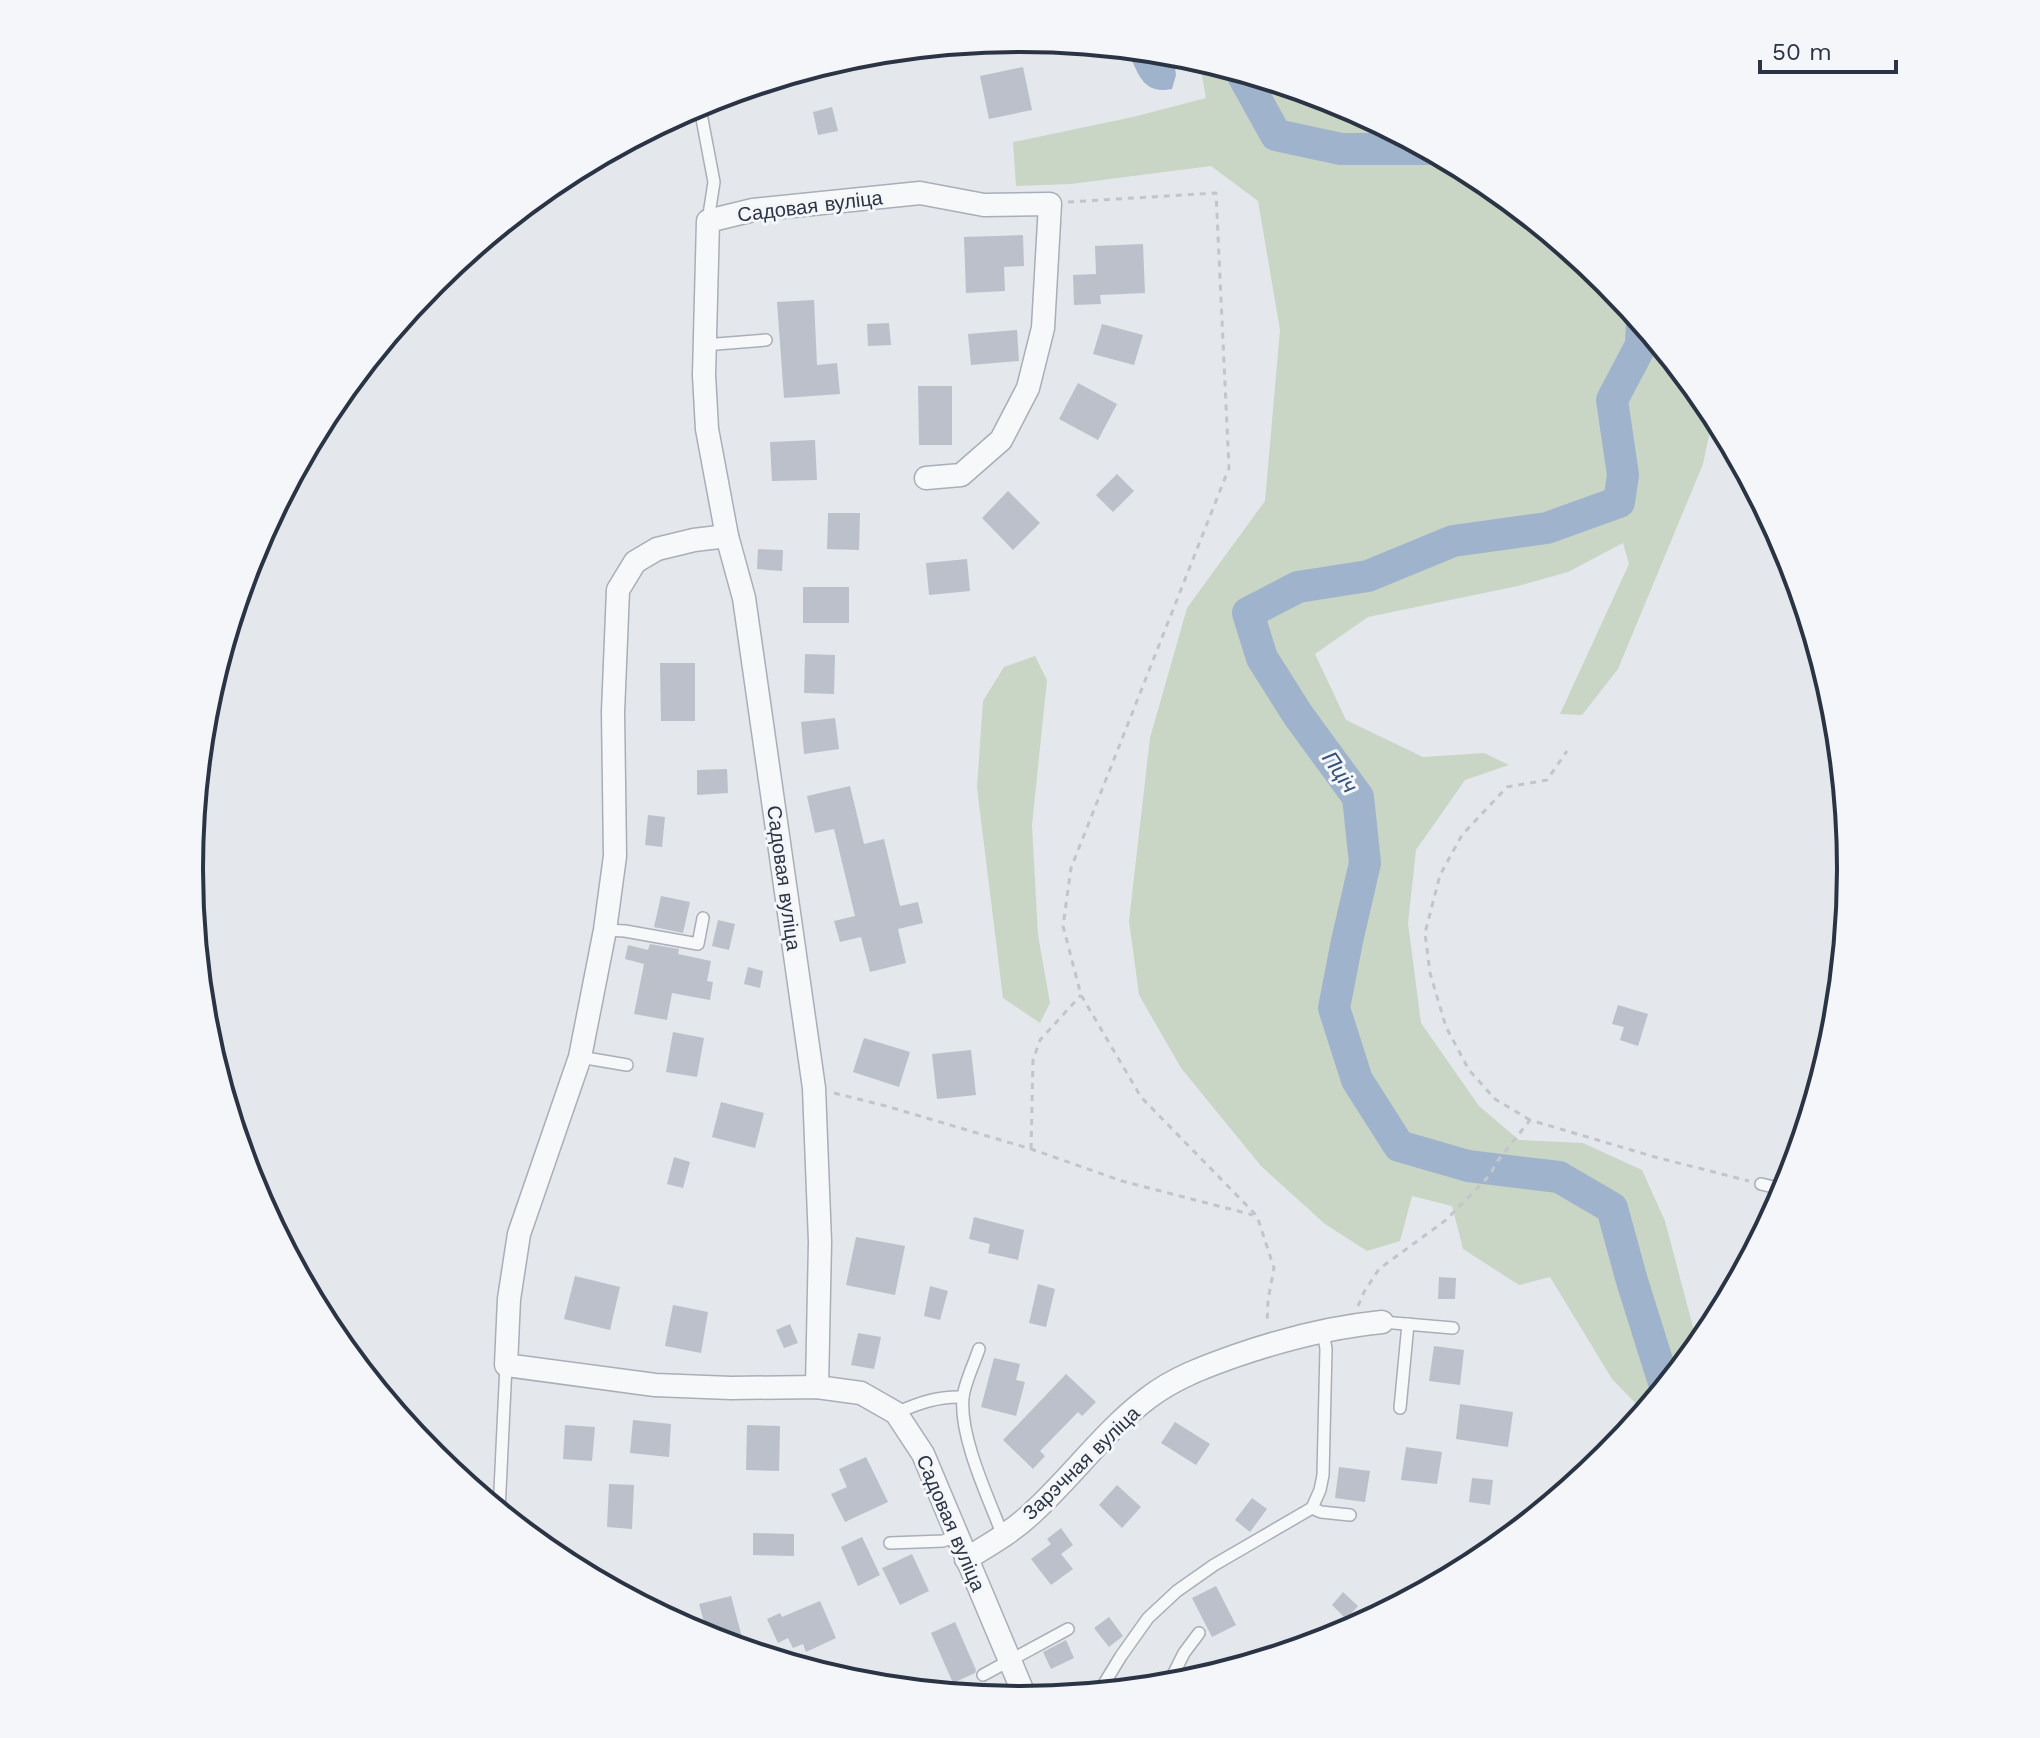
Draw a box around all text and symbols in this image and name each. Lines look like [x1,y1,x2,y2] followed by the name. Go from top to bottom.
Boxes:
[1760,24,1896,74] scale bar
[1772,38,1832,66] text: 50 m
[736,185,885,227] street label: Садовая вуліца
[1317,746,1363,798] water label: Пціч
[762,804,806,953] street label: Садовая вуліца
[1018,1401,1145,1525] street label: Зарэчная вуліца
[911,1451,991,1596] street label: Садовая вуліца

